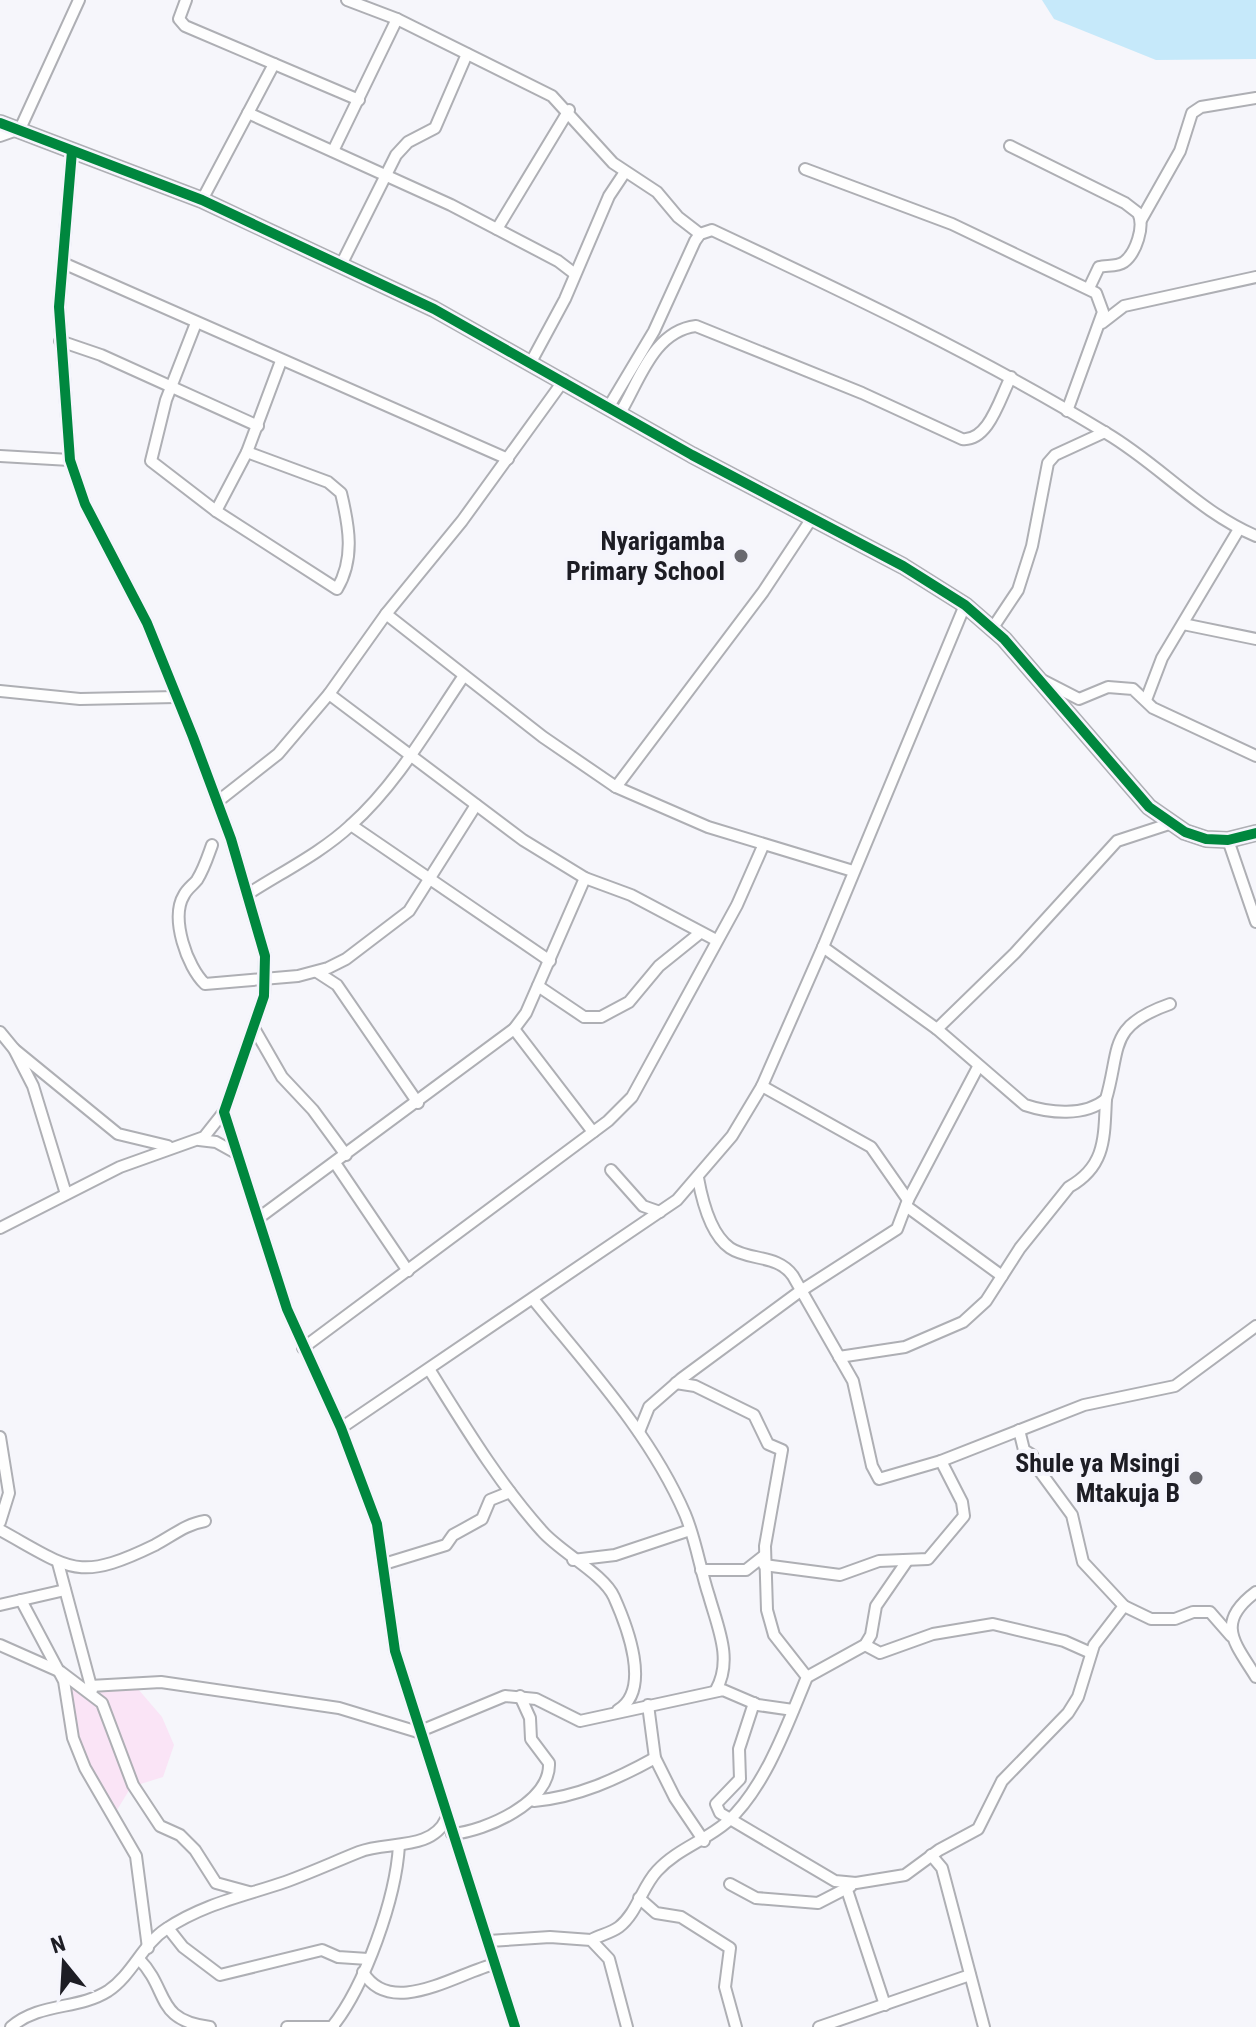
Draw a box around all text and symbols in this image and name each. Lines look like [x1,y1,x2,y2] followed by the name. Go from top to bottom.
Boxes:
[566,526,725,586] place label: Nyarigamba Primary School
[732,547,750,565] marker: Nyarigamba Primary School
[1015,1448,1180,1508] place label: Shule ya Msingi Mtakuja B
[1187,1469,1205,1487] marker: Shule ya Msingi Mtakuja B
[24,1923,104,2003] north arrow
[48,1930,68,1958] text: N

